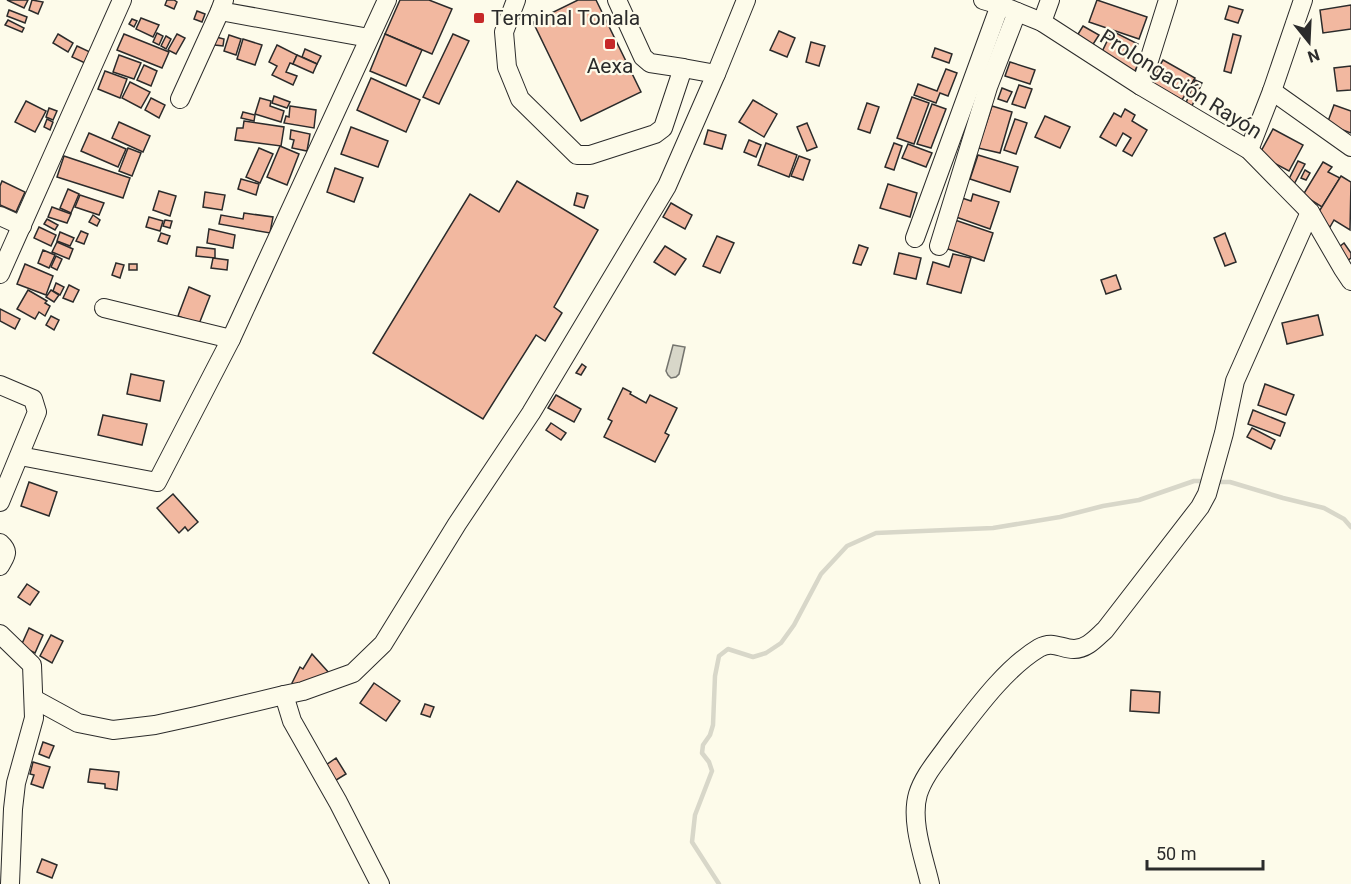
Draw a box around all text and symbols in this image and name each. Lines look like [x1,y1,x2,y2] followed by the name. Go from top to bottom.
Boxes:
[491,6,640,30] place label: Terminal Tonala
[472,11,486,25] marker: Terminal Tonala
[1279,12,1339,72] north arrow
[1096,24,1266,144] street label: Prolongación Rayón
[603,37,617,51] marker: Aexa
[1305,45,1322,67] text: N
[587,54,633,78] place label: Aexa
[1147,833,1262,871] scale bar
[1156,843,1196,864] text: 50 m

